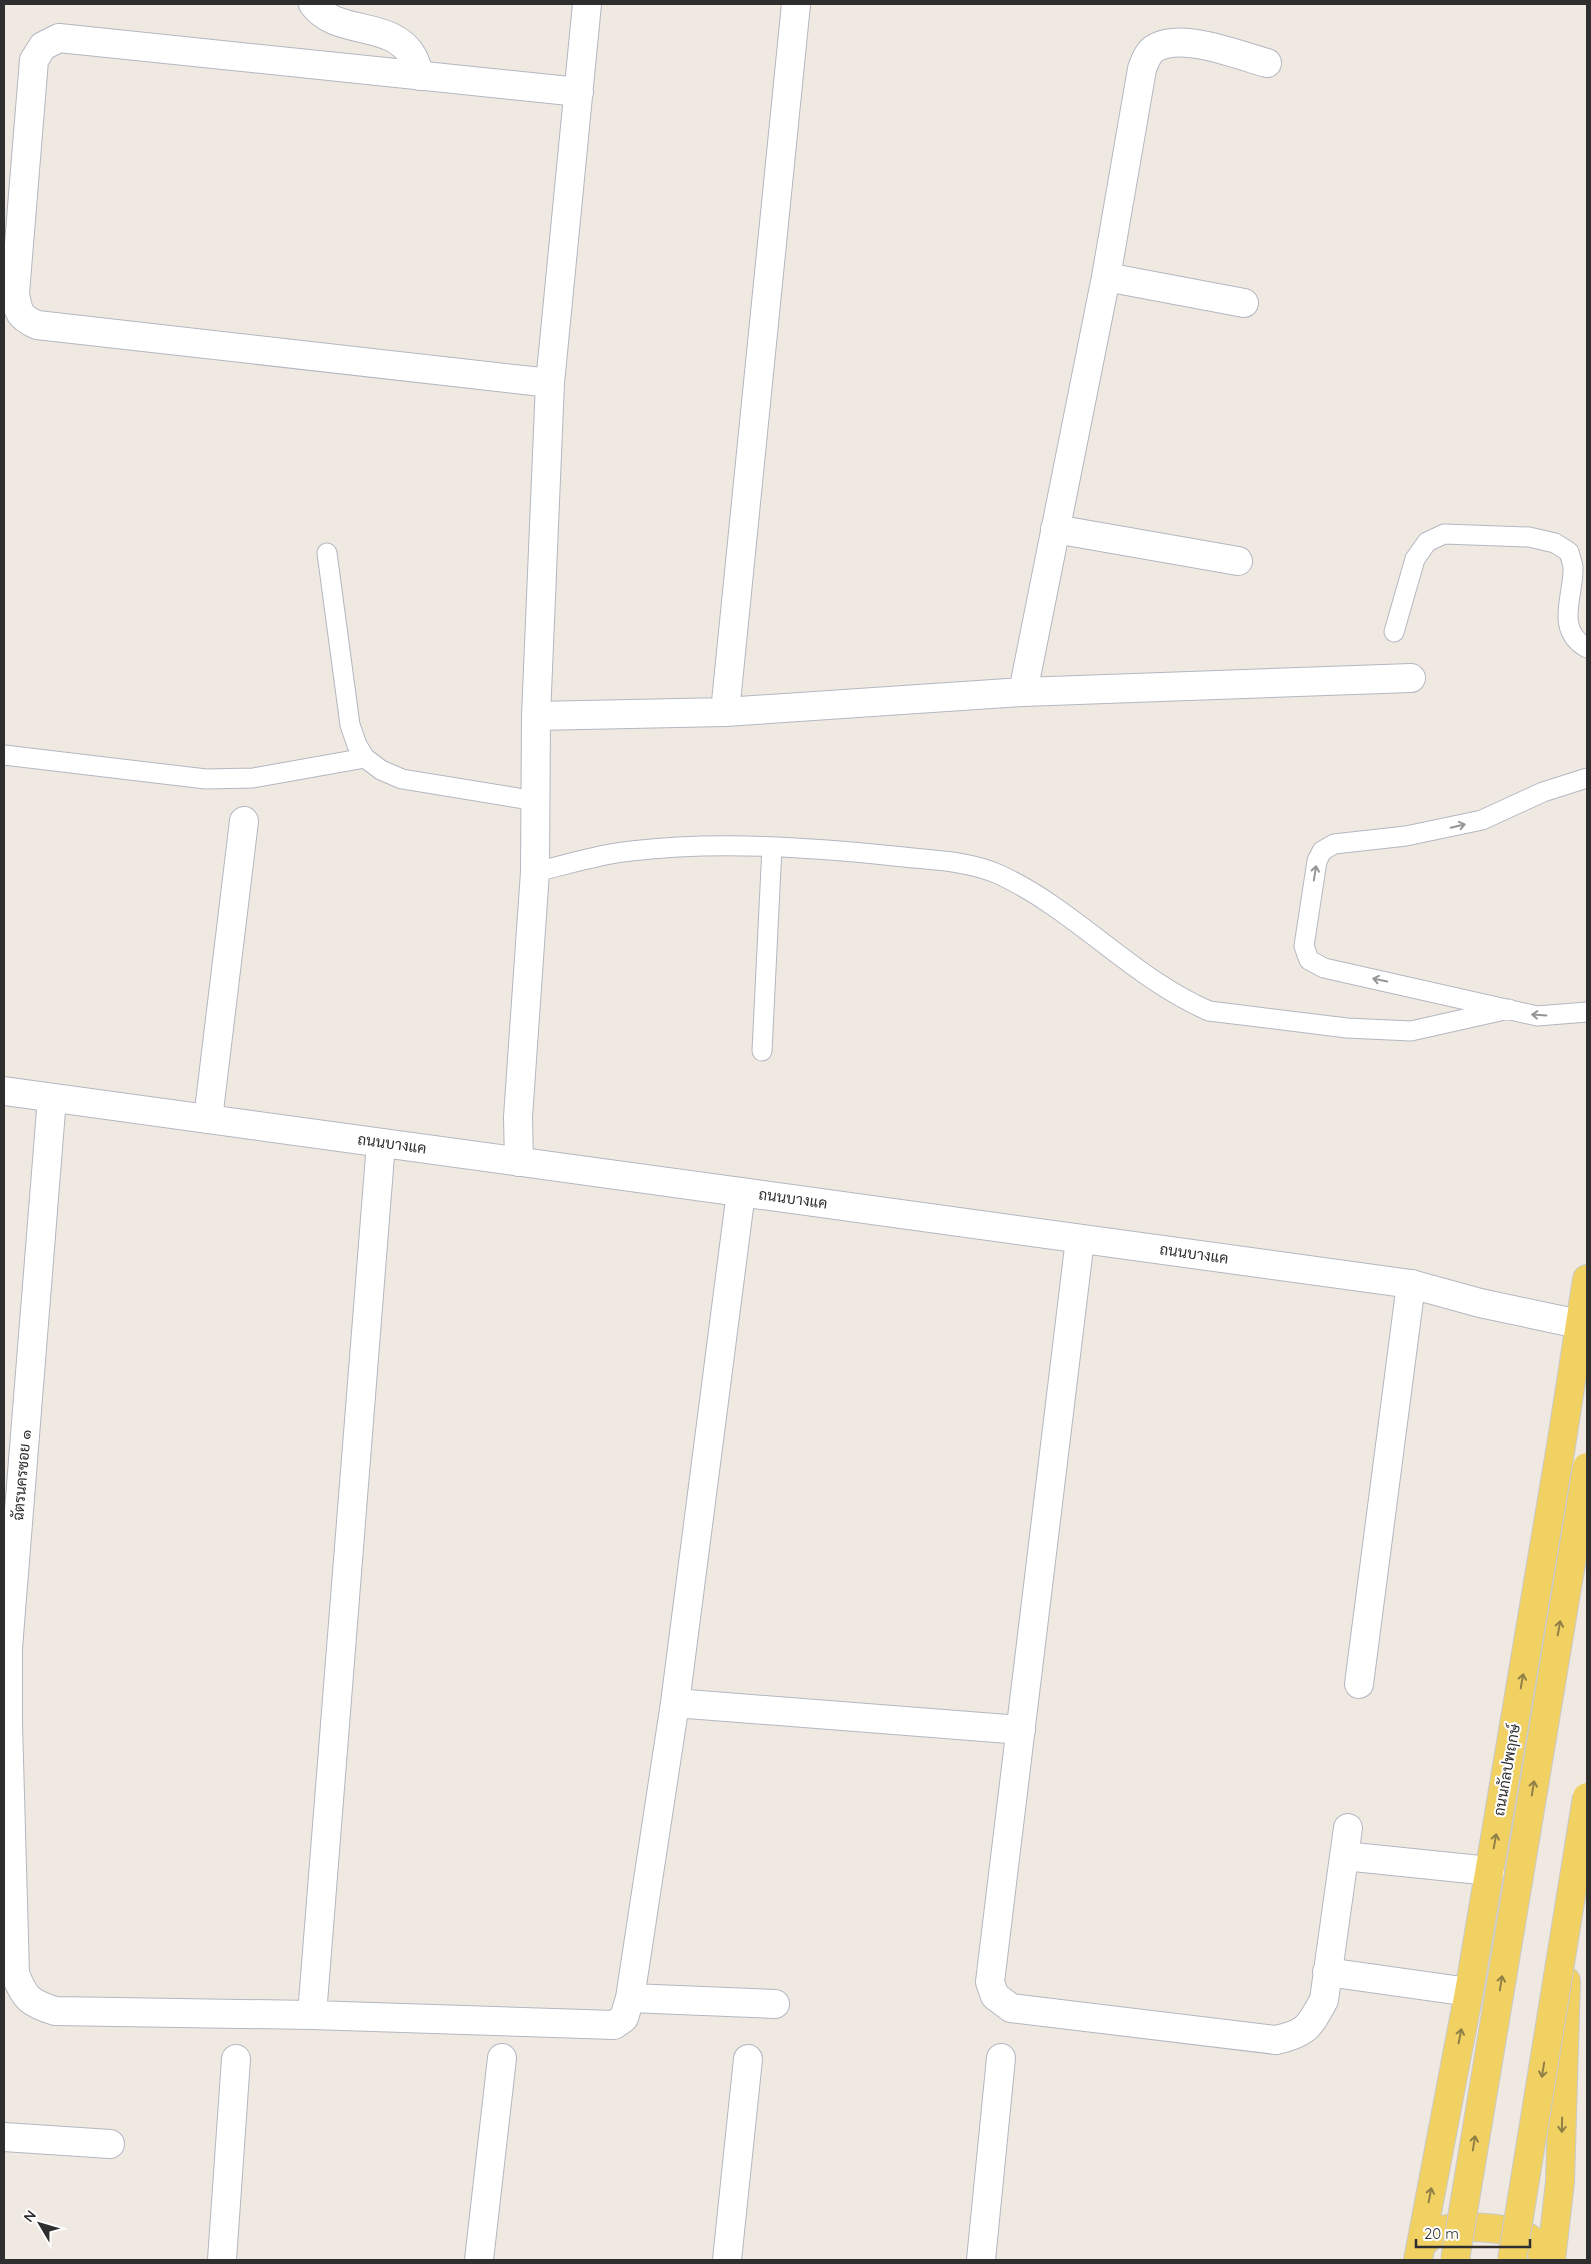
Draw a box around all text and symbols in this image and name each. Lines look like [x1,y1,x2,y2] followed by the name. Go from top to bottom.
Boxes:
[1449,821,1465,830] one-way arrow
[1311,866,1321,882] one-way arrow
[1373,975,1389,985] one-way arrow
[1531,1010,1547,1019] one-way arrow
[356,1129,428,1158] street label: ถนนบางแค
[757,1184,829,1213] street label: ถนนบางแค
[1158,1239,1230,1268] street label: ถนนบางแค
[8,1428,35,1521] street label: ฉัตรนครซอย ๑
[1555,1620,1565,1636] one-way arrow
[1517,1673,1527,1689] one-way arrow
[1489,1721,1524,1818] street label: ถนนกัลปพฤกษ์
[1528,1780,1538,1796] one-way arrow
[1490,1833,1500,1849] one-way arrow
[1496,1975,1506,1991] one-way arrow
[1456,2028,1466,2044] one-way arrow
[1537,2062,1547,2078] one-way arrow
[1557,2117,1566,2133] one-way arrow
[1470,2135,1480,2151] one-way arrow
[1426,2188,1435,2204] one-way arrow
[15,2199,65,2249] north arrow
[19,2206,40,2226] text: N
[1416,2216,1530,2248] scale bar
[1424,2224,1459,2243] text: 20 m

